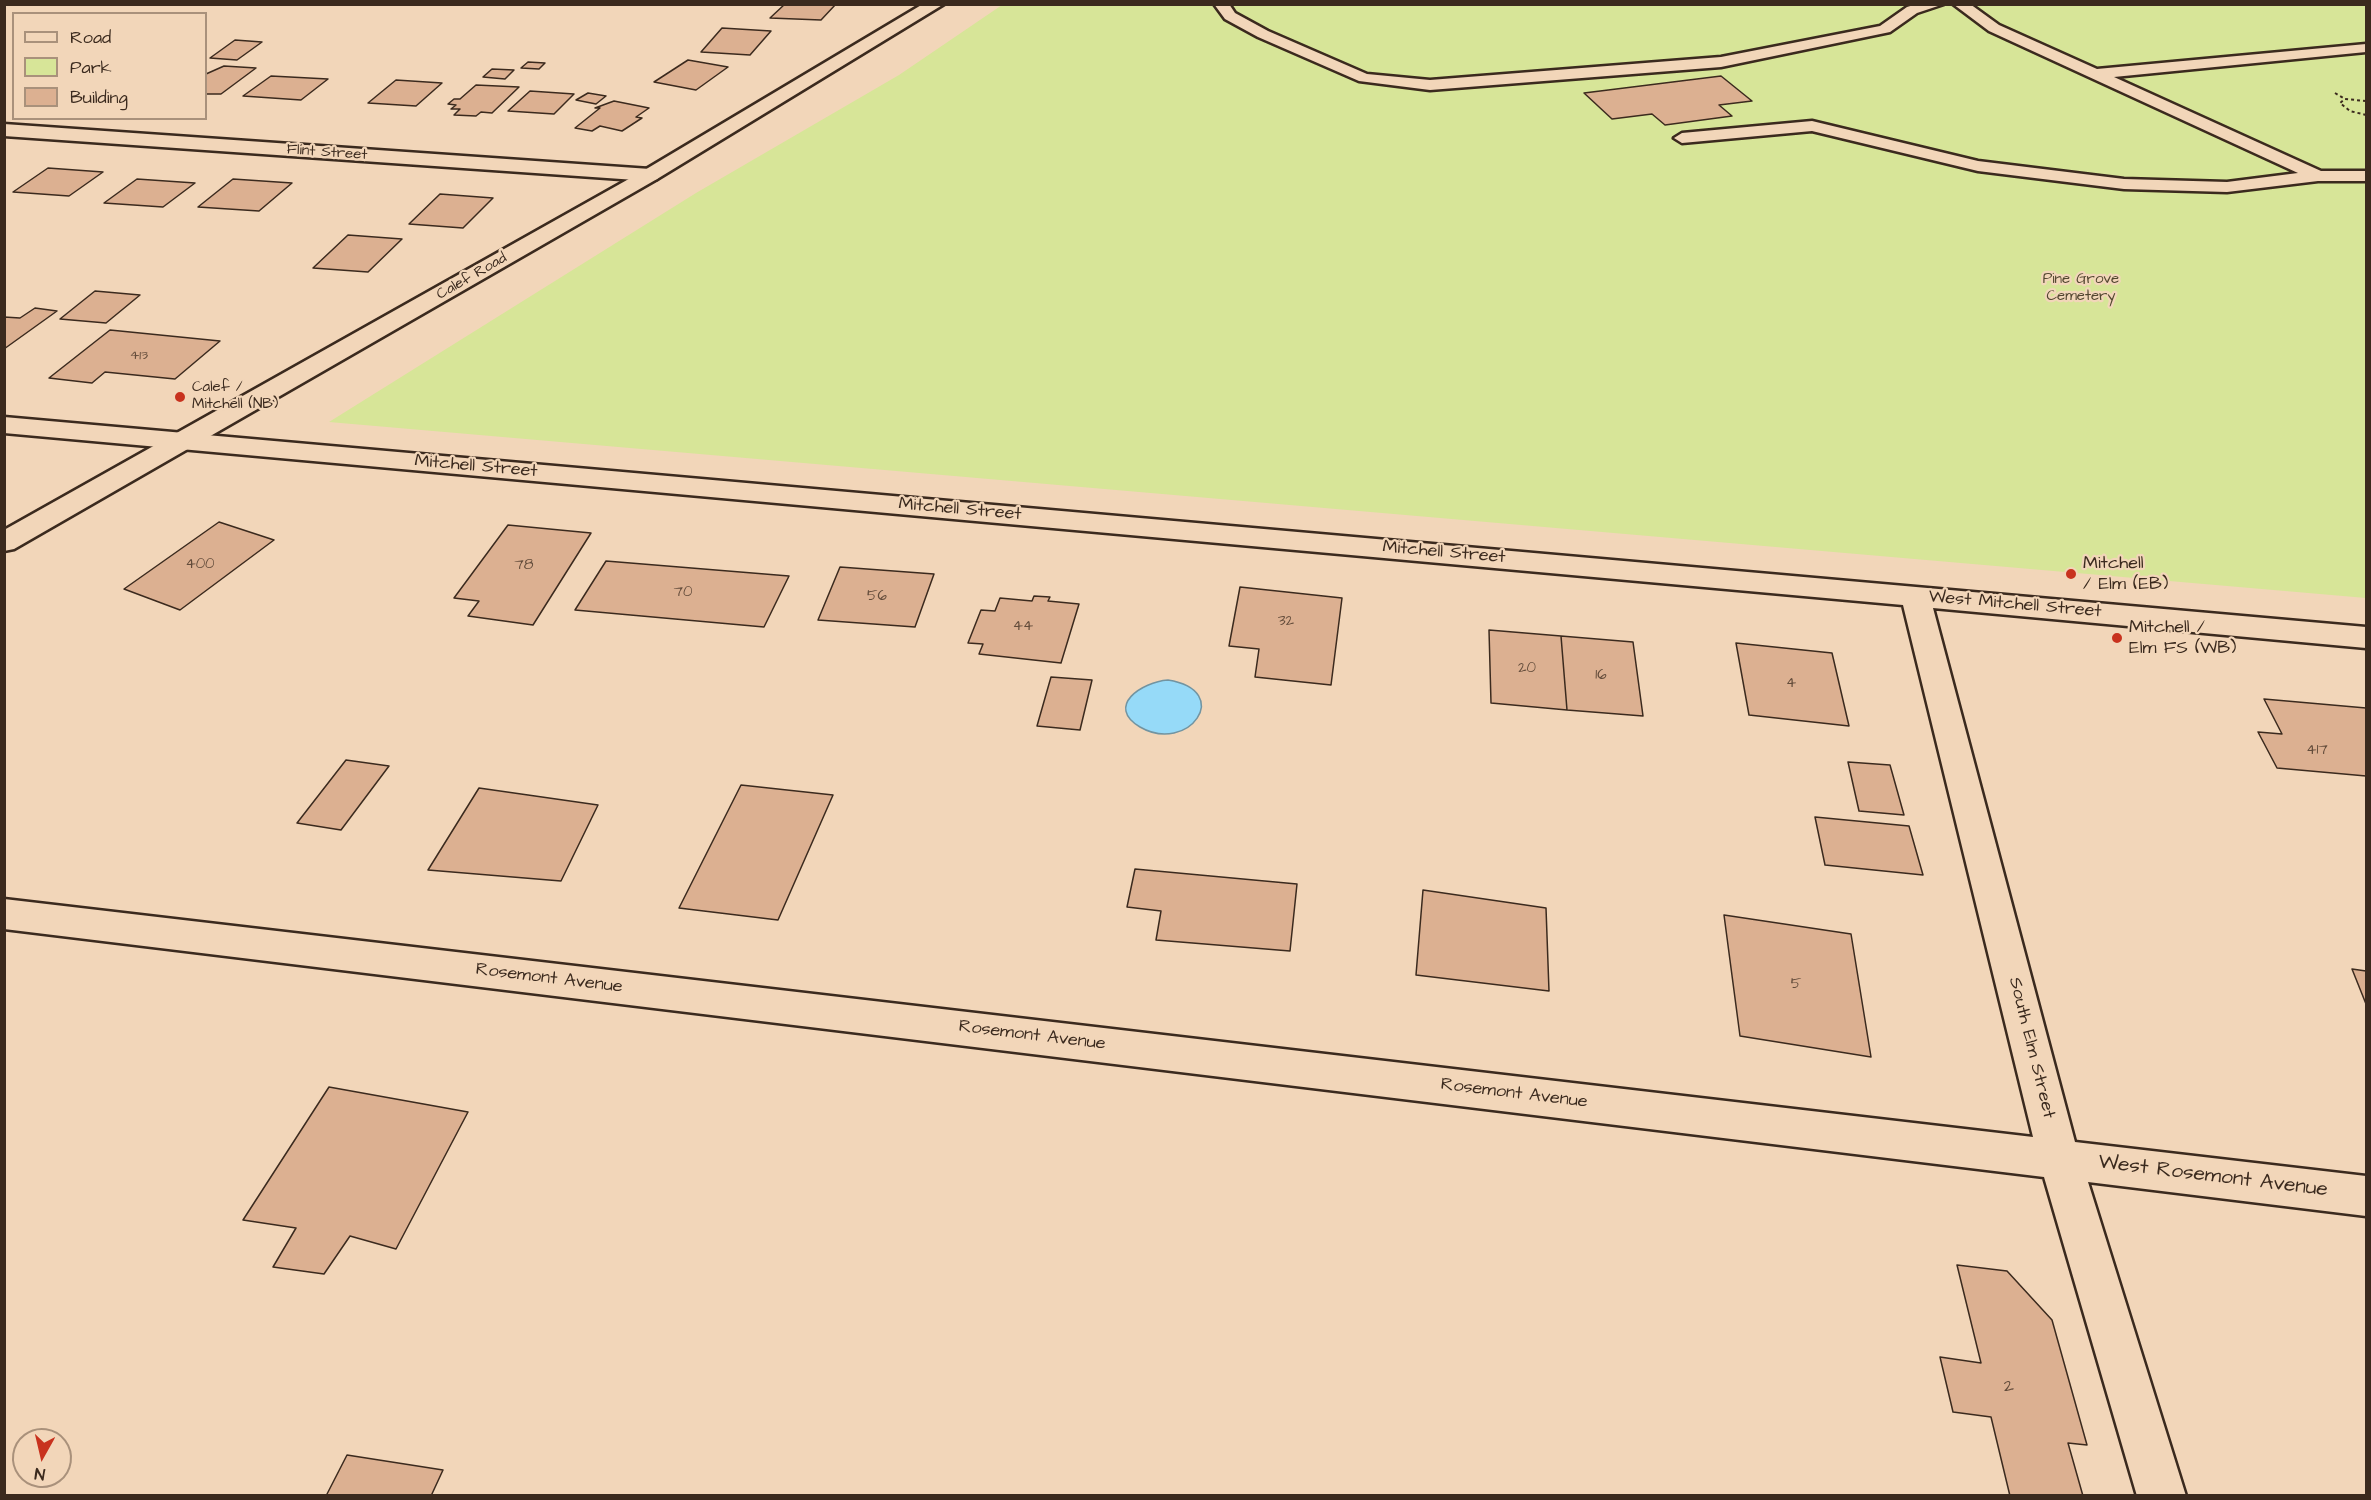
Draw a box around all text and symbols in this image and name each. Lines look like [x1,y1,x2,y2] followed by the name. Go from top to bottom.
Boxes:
[12,12,207,120] legend
[70,25,111,50] text: Road
[70,55,112,80] text: Park
[70,85,128,110] text: Building
[286,141,368,165] street label: Flint Street
[434,250,510,304] street label: Calef Road
[2043,271,2119,306] park label: Pine Grove Cemetery
[130,348,148,364] house number: 413
[192,379,278,414] place label: Calef / Mitchell (NB)
[173,390,187,404] marker: Calef / Mitchell (NB)
[414,451,538,483] street label: Mitchell Street
[898,494,1022,526] street label: Mitchell Street
[1382,537,1506,569] street label: Mitchell Street
[2083,553,2168,596] place label: Mitchell / Elm (EB)
[185,556,215,574] house number: 400
[515,557,533,575] house number: 78
[2064,567,2078,581] marker: Mitchell / Elm (EB)
[674,584,692,602] house number: 70
[1928,587,2102,623] street label: West Mitchell Street
[867,588,887,606] house number: 56
[1278,613,1294,631] house number: 32
[2129,617,2236,660] place label: Mitchell / Elm FS (WB)
[1013,618,1033,636] house number: 44
[2110,631,2124,645] marker: Mitchell / Elm FS (WB)
[1518,660,1536,678] house number: 20
[1595,667,1607,685] house number: 16
[1786,675,1796,693] house number: 4
[2306,742,2328,760] house number: 417
[474,959,624,999] street label: Rosemont Avenue
[2003,975,2059,1121] street label: South Elm Street
[1791,976,1801,994] house number: 5
[957,1016,1107,1056] street label: Rosemont Avenue
[1439,1074,1589,1114] street label: Rosemont Avenue
[2097,1150,2329,1204] street label: West Rosemont Avenue
[2004,1376,2014,1398] house number: 2
[12,1428,72,1488] north arrow
[33,1462,46,1485] text: N

